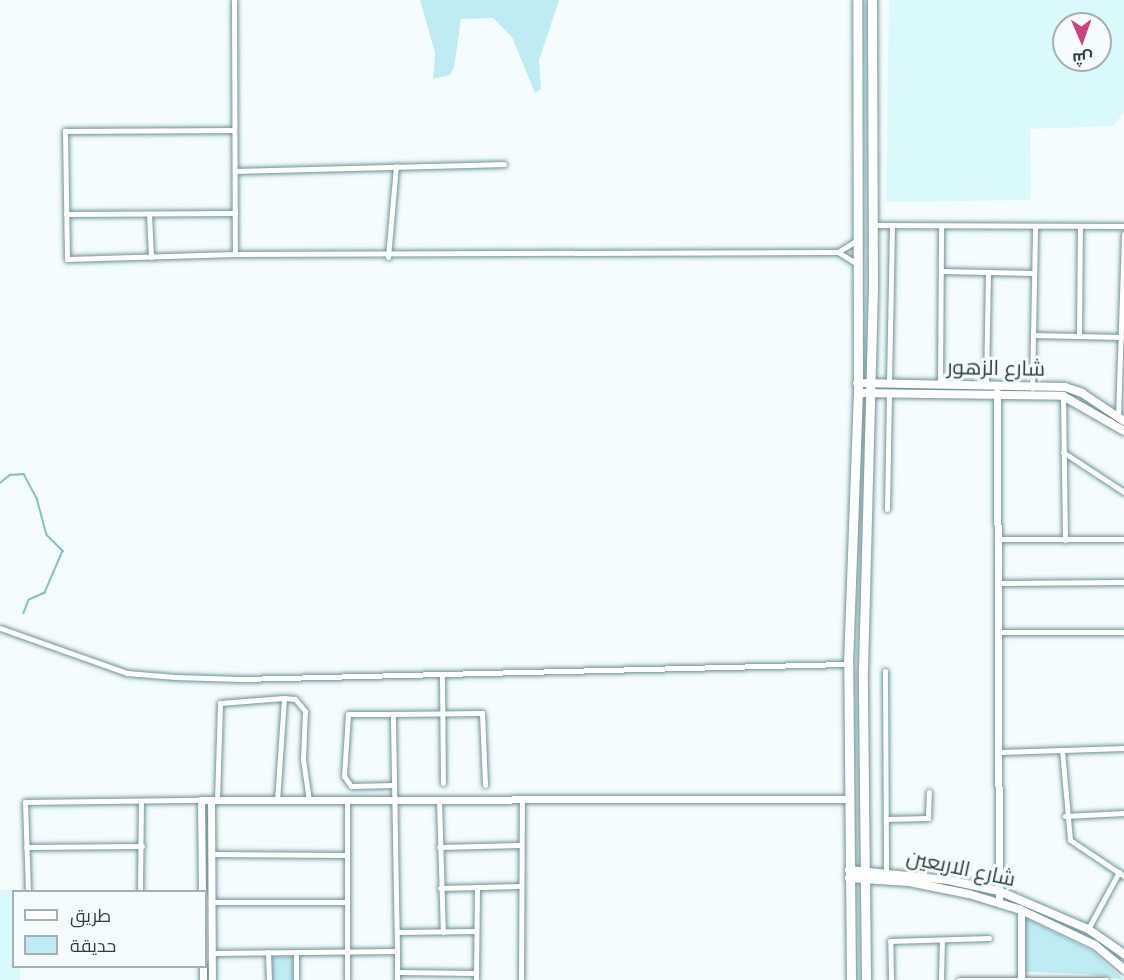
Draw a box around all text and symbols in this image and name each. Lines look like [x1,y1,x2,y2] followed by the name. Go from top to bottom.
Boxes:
[1052,12,1112,72] north arrow
[1072,49,1093,68] text: ش
[947,355,1045,381] street label: شارع الزهور
[904,844,1018,892] street label: شارع الاربعين
[12,890,207,968] legend
[70,905,111,926] text: طريق
[70,935,116,956] text: حديقة

